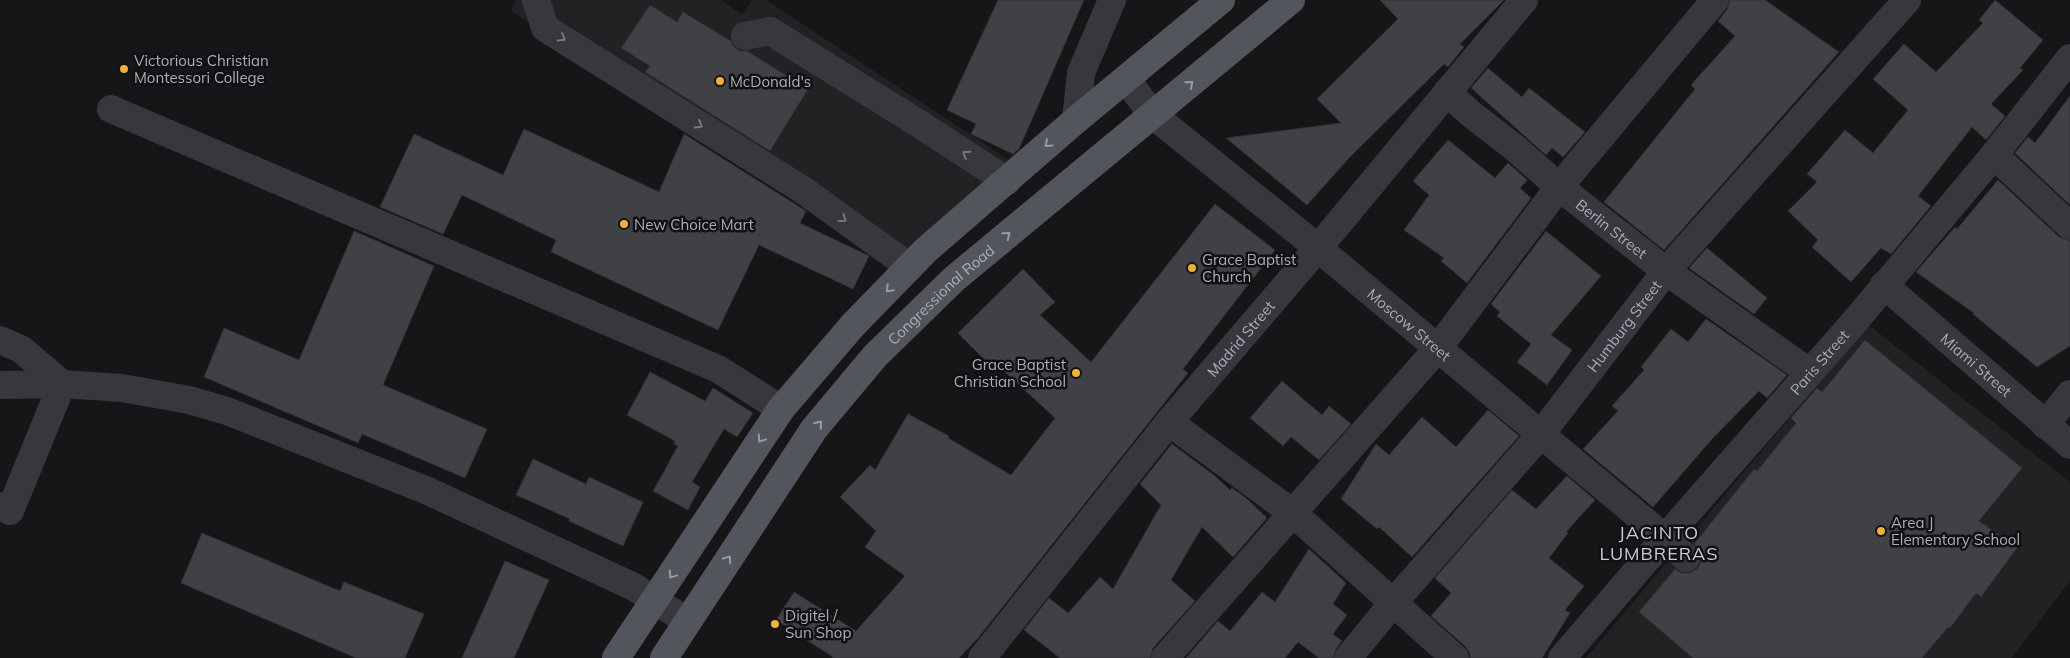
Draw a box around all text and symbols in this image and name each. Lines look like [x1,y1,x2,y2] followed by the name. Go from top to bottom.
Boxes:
[556,32,565,41] one-way arrow
[134,51,269,87] place label: Victorious Christian Montessori College
[118,63,130,75] marker: Victorious Christian Montessori College
[730,72,811,91] place label: McDonald's
[714,75,726,87] marker: McDonald's
[1185,80,1194,89] one-way arrow
[694,118,703,128] one-way arrow
[1045,139,1054,148] one-way arrow
[962,151,972,160] one-way arrow
[1572,195,1651,262] street label: Berlin Street
[837,213,847,222] one-way arrow
[634,215,754,234] place label: New Choice Mart
[618,218,630,230] marker: New Choice Mart
[1002,231,1011,240] one-way arrow
[883,240,998,348] street label: Congressional Road
[1202,250,1296,286] place label: Grace Baptist Church
[1186,262,1198,274] marker: Grace Baptist Church
[1583,276,1665,376] street label: Humburg Street
[886,283,895,292] one-way arrow
[1364,284,1455,365] street label: Moscow Street
[1203,296,1278,381] street label: Madrid Street
[1785,326,1853,399] street label: Paris Street
[1937,329,2016,400] street label: Miami Street
[954,355,1066,391] place label: Grace Baptist Christian School
[1070,367,1082,379] marker: Grace Baptist Christian School
[813,420,822,429] one-way arrow
[758,434,768,443] one-way arrow
[1891,513,2020,549] place label: Area J Elementary School
[1600,521,1718,565] district label: JACINTO LUMBRERAS
[1875,525,1887,537] marker: Area J Elementary School
[722,555,732,564] one-way arrow
[668,569,678,578] one-way arrow
[785,606,851,642] place label: Digitel / Sun Shop
[769,618,781,630] marker: Digitel / Sun Shop

